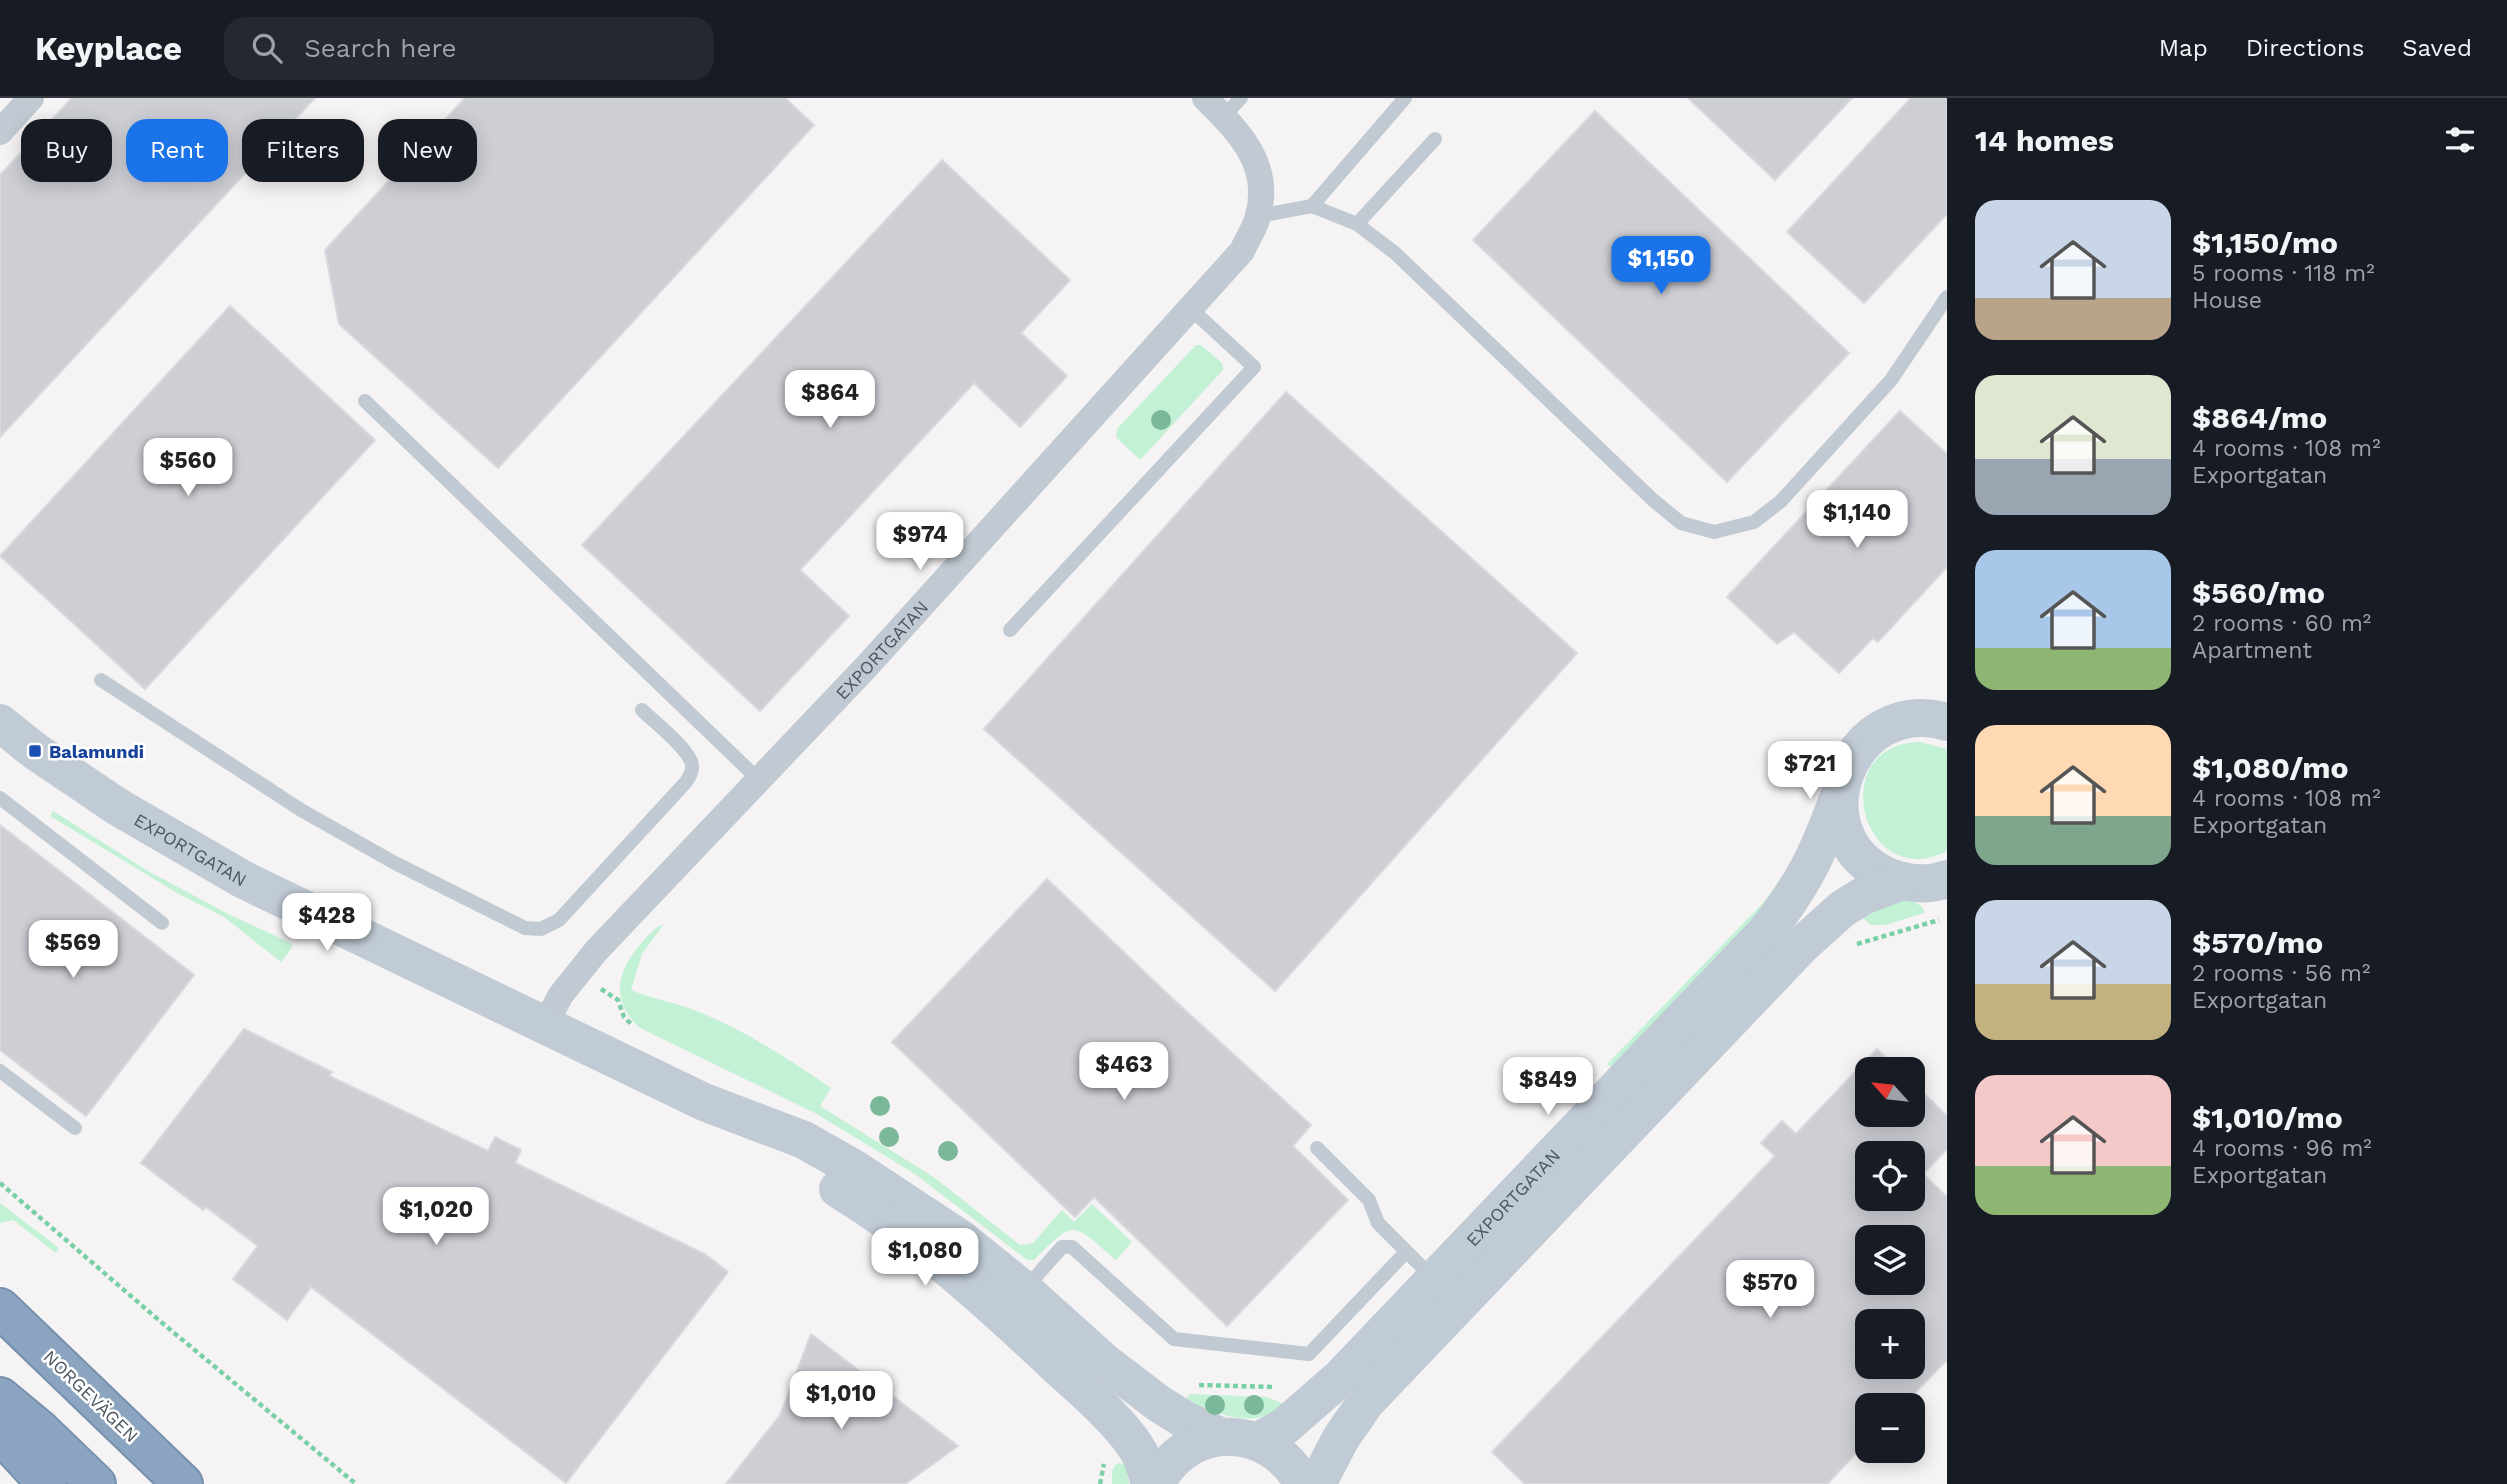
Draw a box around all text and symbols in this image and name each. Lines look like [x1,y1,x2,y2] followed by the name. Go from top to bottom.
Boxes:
[224,17,714,80] search box
[35,29,182,68] text: Keyplace
[248,29,286,67] icon: search
[304,33,457,63] text: Search here
[2159,34,2208,62] text: Map
[2246,34,2364,62] text: Directions
[2402,34,2472,62] text: Saved
[21,119,112,182] chip: Buy
[126,119,228,182] chip: Rent
[242,119,364,182] chip: Filters
[378,119,477,182] chip: New
[2441,121,2479,159] icon: filters
[1975,123,2114,158] text: 14 homes
[2192,225,2338,260] text: $1,150/mo
[2031,228,2115,312] icon: home
[1604,236,1718,296] pin: $1,150
[1627,245,1695,272] text: $1,150
[2192,260,2375,287] text: 5 rooms · 118 m²
[2192,287,2262,314] text: House
[789,370,871,430] pin: $864
[801,379,859,406] text: $864
[2192,400,2327,435] text: $864/mo
[2031,403,2115,487] icon: home
[2192,435,2381,462] text: 4 rooms · 108 m²
[147,438,229,498] pin: $560
[159,447,217,474] text: $560
[2192,462,2327,489] text: Exportgatan
[1800,490,1914,550] pin: $1,140
[1823,499,1891,526] text: $1,140
[879,512,961,572] pin: $974
[892,521,948,548] text: $974
[2192,575,2325,610] text: $560/mo
[2031,578,2115,662] icon: home
[831,596,932,703] street label: EXPORTGATAN
[2192,610,2371,637] text: 2 rooms · 60 m²
[2192,637,2312,664] text: Apartment
[49,741,144,762] place label: Balamundi
[1769,742,1851,801] pin: $721
[27,743,43,759] marker: Balamundi
[1784,750,1836,777] text: $721
[2192,750,2349,785] text: $1,080/mo
[2031,753,2115,837] icon: home
[2192,785,2381,812] text: 4 rooms · 108 m²
[131,808,251,890] street label: EXPORTGATAN
[2192,812,2327,839] text: Exportgatan
[286,894,368,953] pin: $428
[298,902,356,929] text: $428
[32,920,114,980] pin: $569
[2192,925,2323,960] text: $570/mo
[2031,928,2115,1012] icon: home
[45,929,101,956] text: $569
[2192,960,2370,987] text: 2 rooms · 56 m²
[2192,987,2327,1014] text: Exportgatan
[1083,1042,1165,1102] pin: $463
[1095,1051,1153,1078] text: $463
[1855,1057,1925,1127] north arrow
[1855,1057,1925,1463] map controls
[1507,1058,1589,1117] pin: $849
[1519,1066,1577,1093] text: $849
[2192,1100,2343,1135] text: $1,010/mo
[2031,1103,2115,1187] icon: home
[2192,1135,2372,1162] text: 4 rooms · 96 m²
[1855,1141,1925,1211] button: locate
[1461,1144,1564,1250] street label: EXPORTGATAN
[2192,1162,2327,1189] text: Exportgatan
[379,1188,493,1247] pin: $1,020
[399,1196,473,1223] text: $1,020
[1855,1225,1925,1295] button: layers
[868,1228,982,1288] pin: $1,080
[887,1237,963,1264] text: $1,080
[1729,1260,1811,1320] pin: $570
[1742,1269,1798,1296] text: $570
[1855,1309,1925,1379] button: +
[40,1346,142,1446] street label: NORGEVÄGEN
[784,1372,898,1431] pin: $1,010
[806,1380,876,1407] text: $1,010
[1855,1393,1925,1463] button: −

